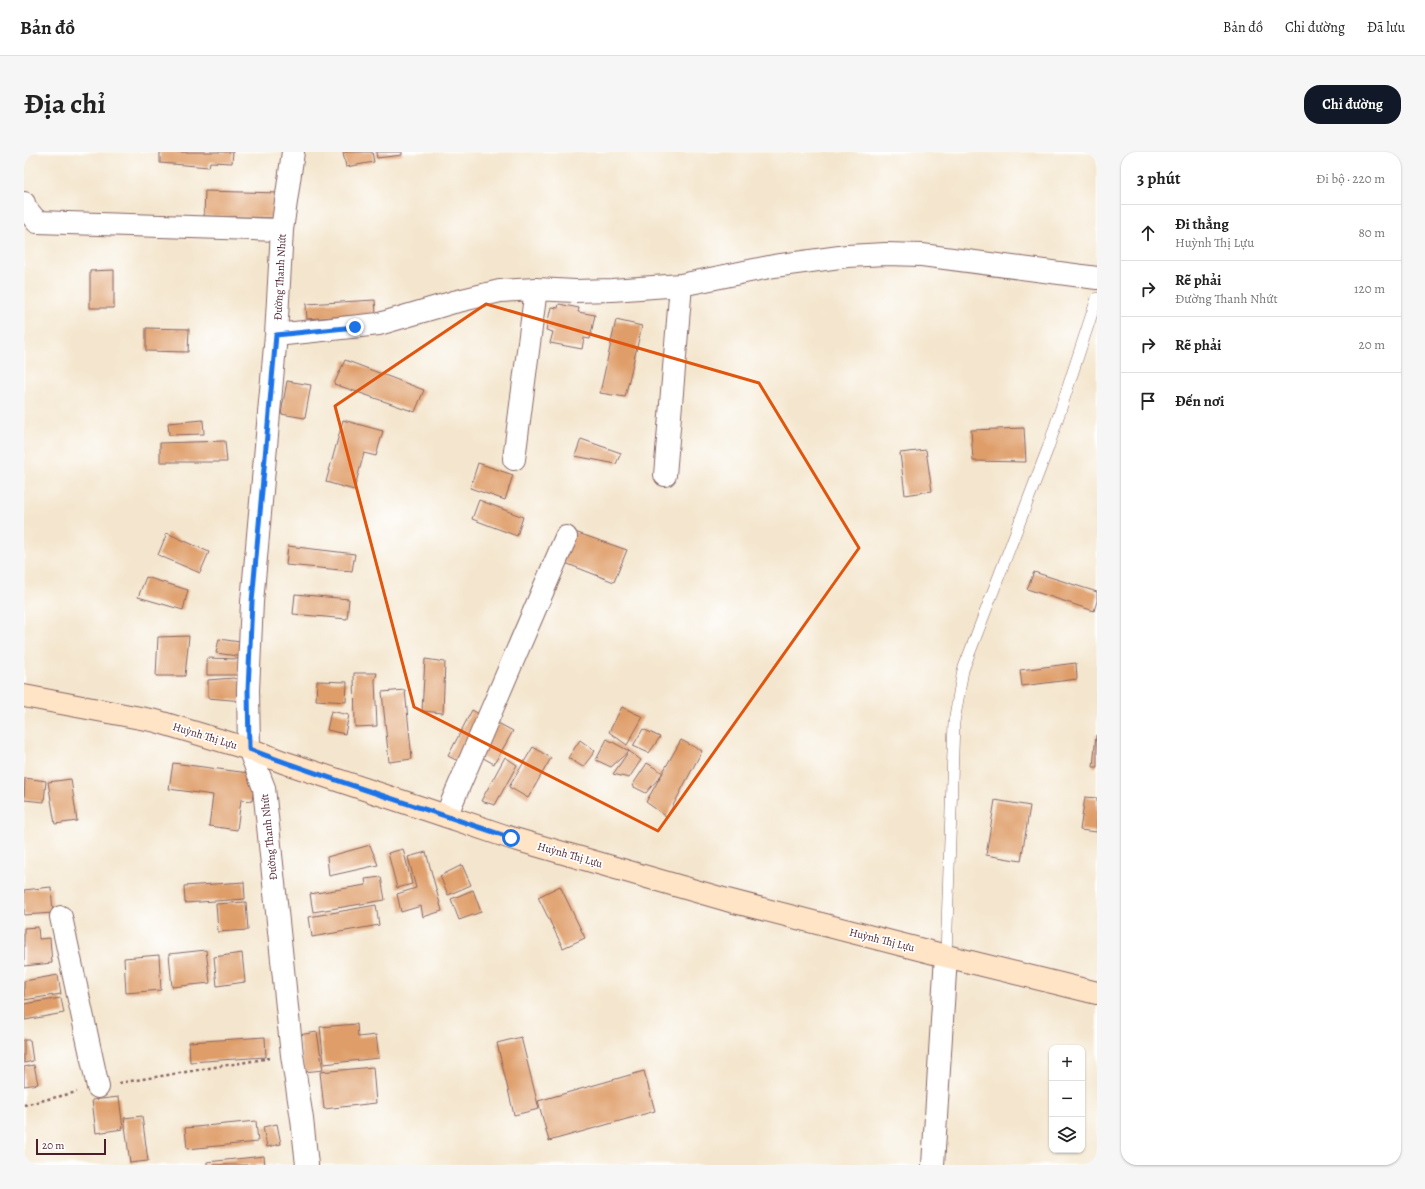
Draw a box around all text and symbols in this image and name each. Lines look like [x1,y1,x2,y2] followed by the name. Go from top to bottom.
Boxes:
[20,15,75,41] text: Bản đồ
[1223,18,1263,37] text: Bản đồ
[1285,18,1345,37] text: Chỉ đường
[1367,18,1405,37] text: Đã lưu
[24,85,106,123] text: Địa chỉ
[1304,85,1401,124] button: Chỉ đường
[1137,167,1181,190] text: 3 phút
[1316,170,1385,187] text: Đi bộ · 220 m
[1175,214,1229,234] text: Đi thẳng
[1137,222,1159,244] icon: ahead
[1358,224,1385,241] text: 80 m
[270,233,290,321] street label: Đường Thanh Nhứt
[1175,234,1254,251] text: Huỳnh Thị Lựu
[1175,270,1221,290] text: Rẽ phải
[1137,278,1159,300] icon: right
[1354,280,1385,297] text: 120 m
[1175,290,1278,307] text: Đường Thanh Nhứt
[346,318,364,336] route end
[1137,334,1159,356] icon: right
[1175,335,1221,355] text: Rẽ phải
[1359,336,1385,353] text: 20 m
[1137,390,1159,412] icon: arrive
[1175,391,1224,411] text: Đến nơi
[171,719,239,753] street label: Huỳnh Thị Lựu
[257,793,281,881] street label: Đường Thanh Nhứt
[502,829,520,847] route start
[536,839,604,871] street label: Huỳnh Thị Lựu
[848,925,916,955] street label: Huỳnh Thị Lựu
[1049,1045,1085,1153] map controls
[1049,1045,1085,1081] button: +
[1049,1081,1085,1117] button: −
[1049,1117,1085,1153] button: layers
[36,1137,106,1156] scale bar
[42,1138,64,1153] text: 20 m

